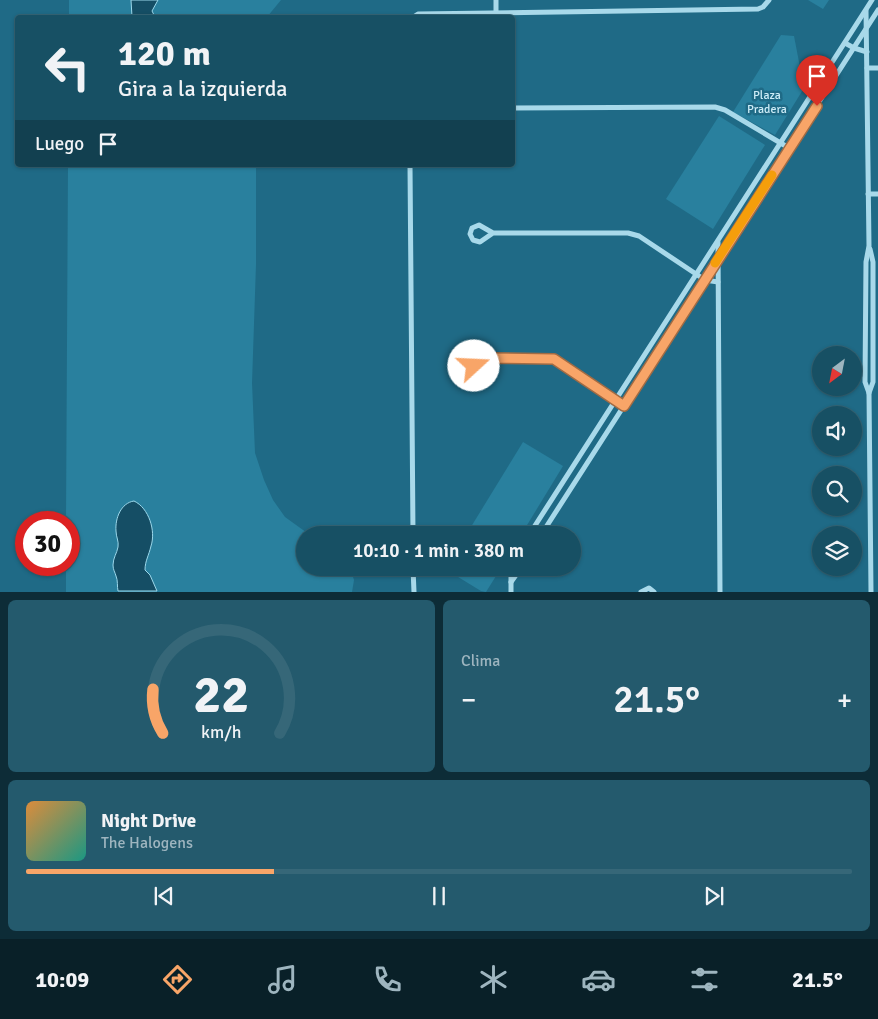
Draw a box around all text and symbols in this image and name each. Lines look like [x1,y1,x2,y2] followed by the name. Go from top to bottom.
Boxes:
[118,32,211,75] text: 120 m
[35,35,100,100] icon: left
[796,55,838,106] pin
[803,62,831,90] icon: arrive
[118,75,287,102] text: Gira a la izquierda
[747,88,787,117] park label: Plaza Pradera
[94,130,122,158] icon: arrive
[35,132,84,156] text: Luego
[447,339,499,391] position arrow
[812,346,862,396] north arrow
[812,346,862,576] map controls
[812,406,862,456] button: sound
[812,466,862,516] button: search
[15,511,80,576] speed limit sign: 30
[812,526,862,576] button: layers
[353,539,524,563] text: 10:10 · 1 min · 380 m
[461,651,500,671] text: Clima
[193,663,250,727] text: 22
[613,676,700,723] text: 21.5°
[461,683,476,717] text: −
[837,683,852,717] text: +
[201,721,242,743] text: km/h
[101,809,196,833] text: Night Drive
[101,833,193,853] text: The Halogens
[150,882,178,910] icon: previous
[425,882,453,910] icon: pause
[700,882,728,910] icon: next
[160,962,195,997] icon: directions
[265,962,300,997] icon: music
[370,962,405,997] icon: phone
[476,962,511,997] icon: climate
[581,962,616,997] icon: car
[687,962,722,997] icon: filters
[35,966,89,993] text: 10:09
[792,966,843,993] text: 21.5°

